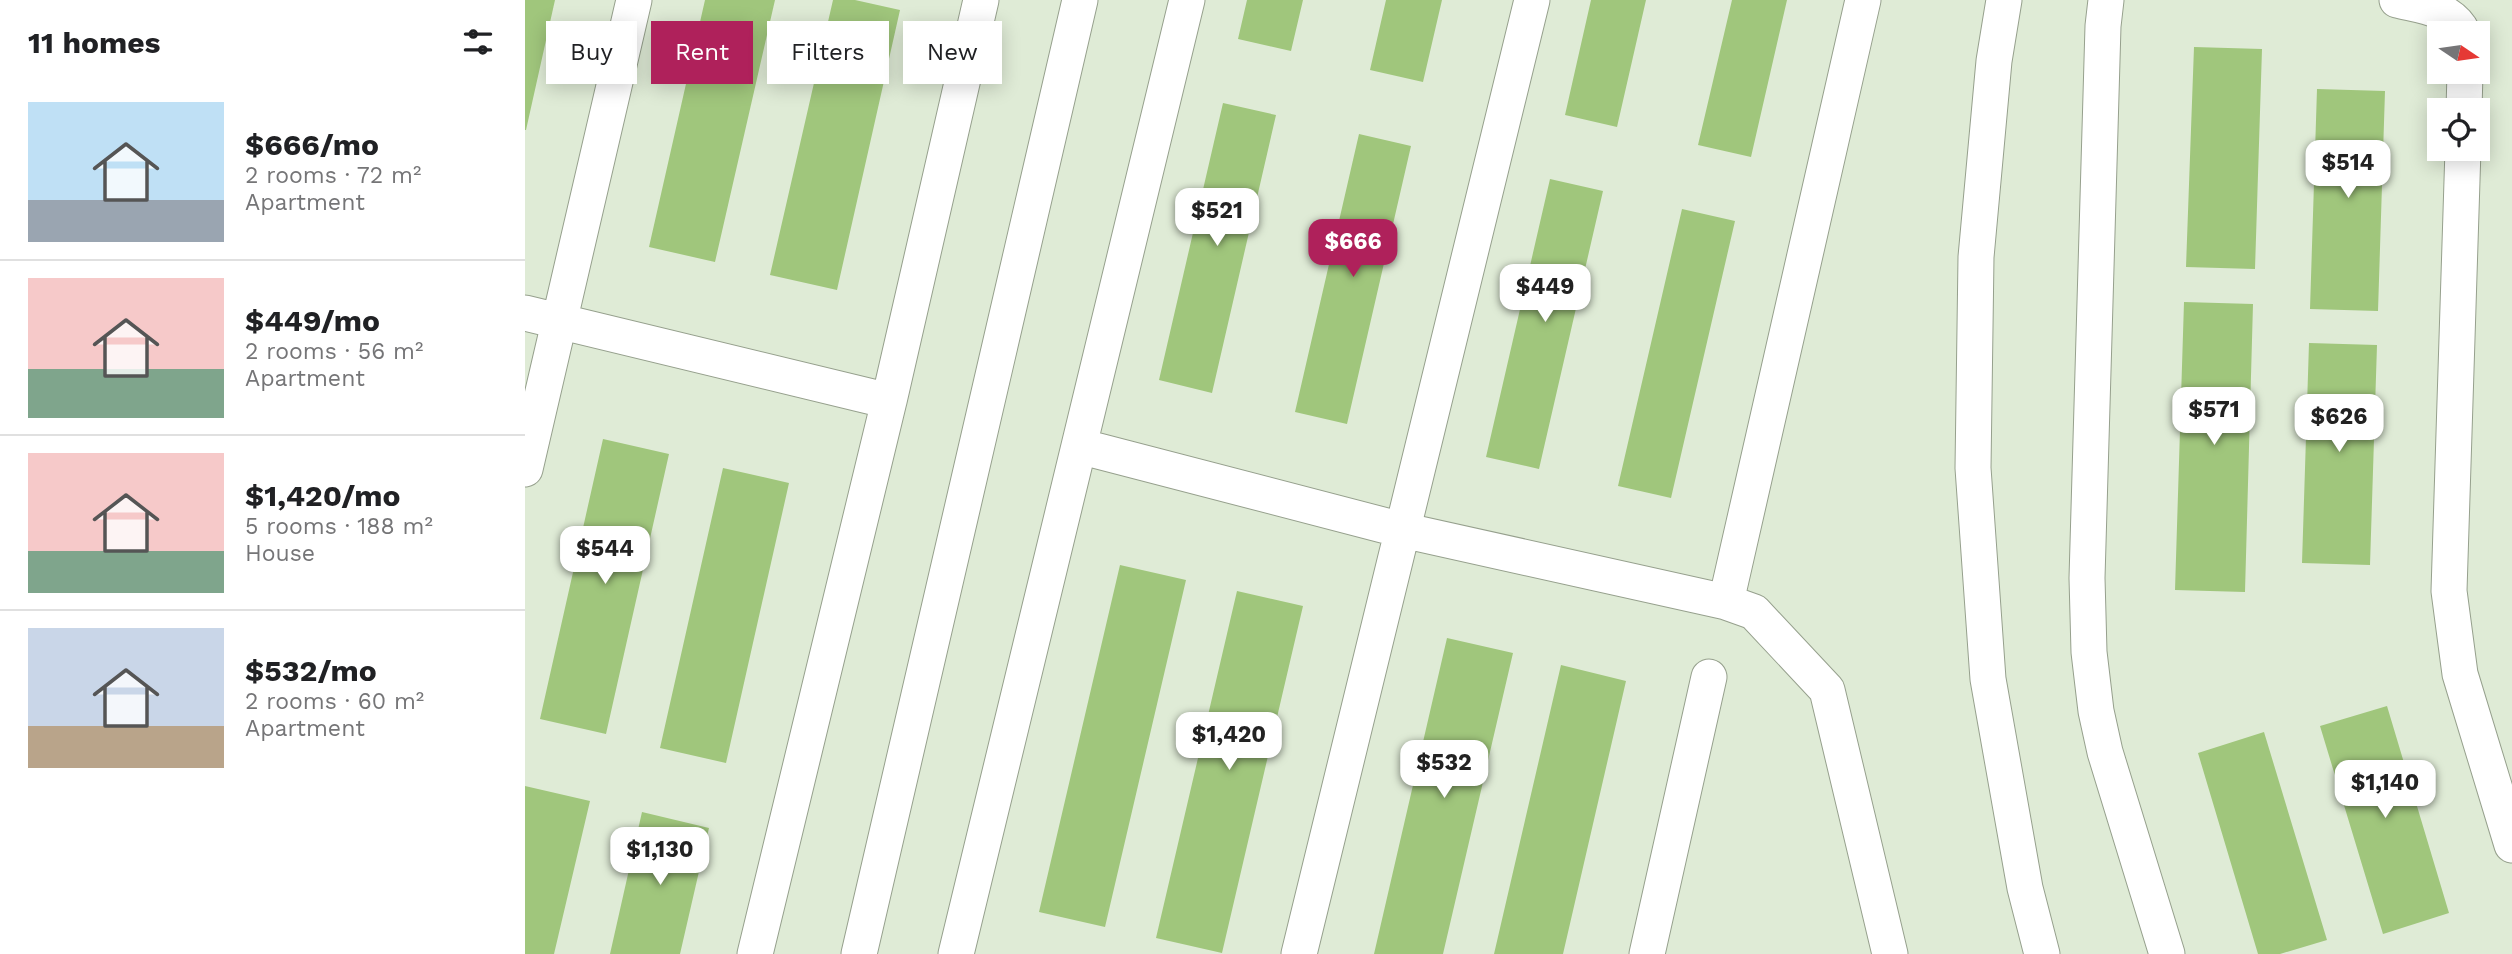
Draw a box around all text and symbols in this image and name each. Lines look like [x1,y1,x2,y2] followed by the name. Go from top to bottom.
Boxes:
[546,21,637,84] chip: Buy
[651,21,753,84] chip: Rent
[767,21,889,84] chip: Filters
[903,21,1002,84] chip: New
[2427,21,2490,84] north arrow
[2427,21,2490,161] map controls
[459,23,497,61] icon: filters
[28,25,161,60] text: 11 homes
[2427,98,2490,161] button: locate
[245,127,379,162] text: $666/mo
[84,130,168,214] icon: home
[2307,140,2389,200] pin: $514
[2322,149,2374,176] text: $514
[245,162,421,189] text: 2 rooms · 72 m²
[1176,188,1258,248] pin: $521
[245,189,365,216] text: Apartment
[1191,197,1243,224] text: $521
[1312,219,1394,279] pin: $666
[1324,228,1382,255] text: $666
[1504,264,1586,324] pin: $449
[1516,273,1574,300] text: $449
[245,303,380,338] text: $449/mo
[84,306,168,390] icon: home
[245,338,423,365] text: 2 rooms · 56 m²
[245,365,365,392] text: Apartment
[2173,388,2255,447] pin: $571
[2298,394,2380,454] pin: $626
[2188,396,2240,423] text: $571
[2311,403,2367,430] text: $626
[245,478,400,513] text: $1,420/mo
[84,481,168,565] icon: home
[245,513,433,540] text: 5 rooms · 188 m²
[564,526,646,586] pin: $544
[576,535,634,562] text: $544
[245,540,315,567] text: House
[245,653,377,688] text: $532/mo
[84,656,168,740] icon: home
[245,688,424,715] text: 2 rooms · 60 m²
[1172,712,1286,772] pin: $1,420
[245,715,365,742] text: Apartment
[1192,721,1266,748] text: $1,420
[1403,740,1485,800] pin: $532
[1416,749,1472,776] text: $532
[2328,760,2442,820] pin: $1,140
[2351,769,2419,796] text: $1,140
[603,828,717,887] pin: $1,130
[626,836,694,863] text: $1,130

